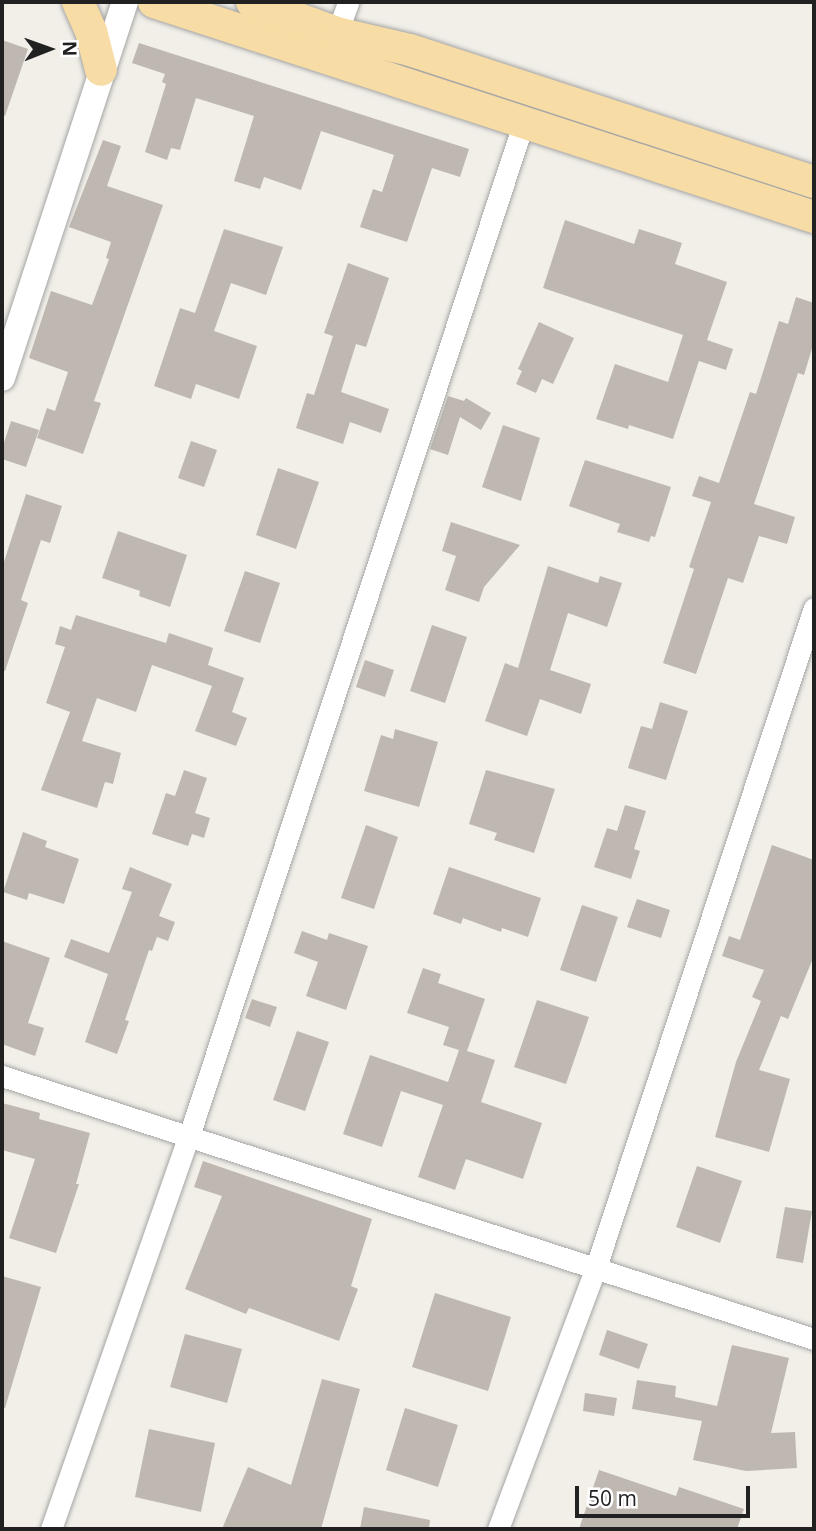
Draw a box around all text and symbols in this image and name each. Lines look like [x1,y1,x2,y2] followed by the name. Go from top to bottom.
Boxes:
[14,14,84,84] north arrow
[57,41,83,57] text: N
[578,1472,753,1516] scale bar
[588,1484,637,1512] text: 50 m

